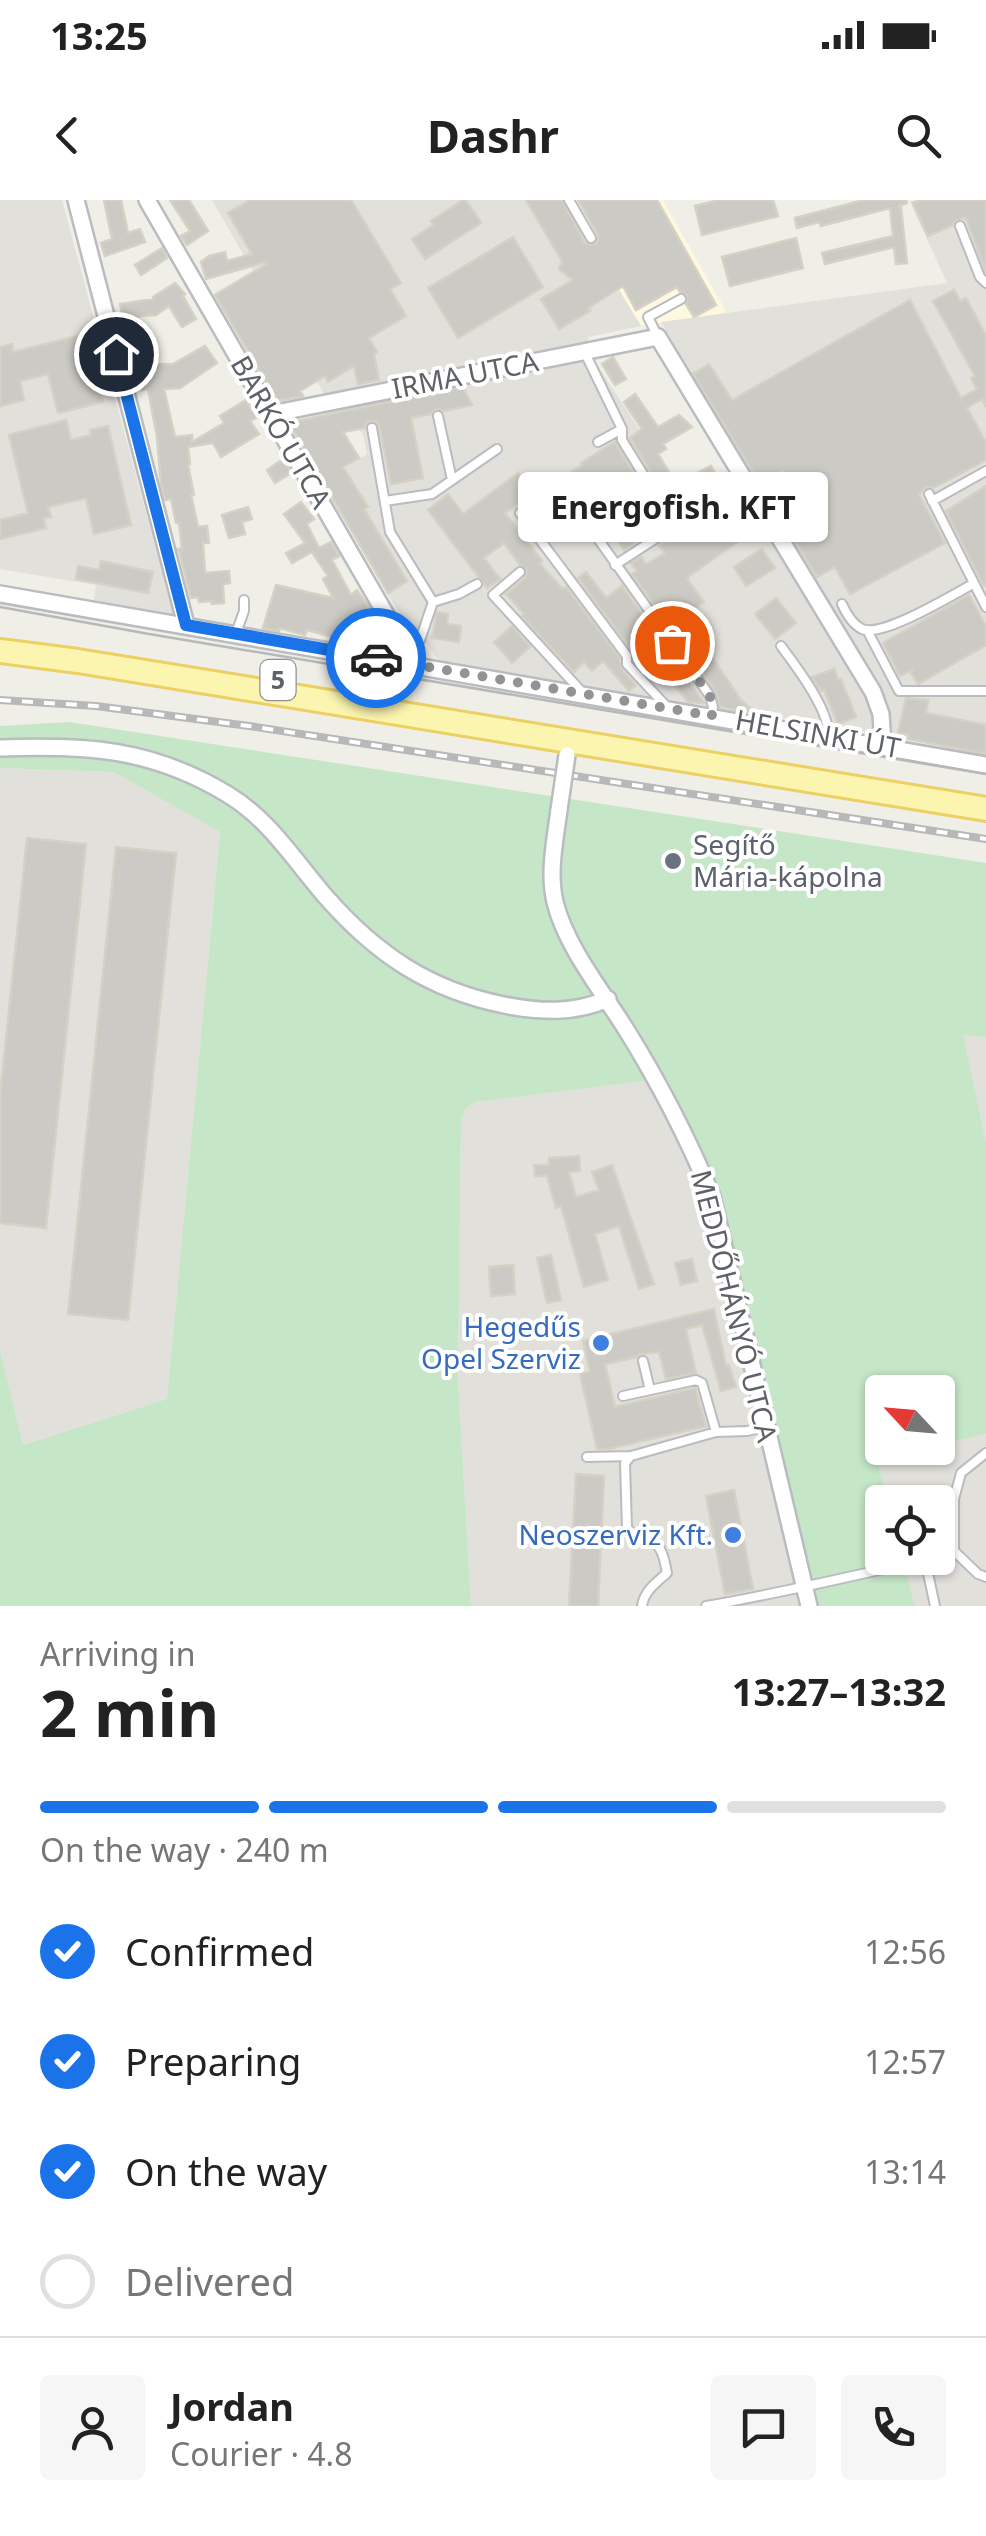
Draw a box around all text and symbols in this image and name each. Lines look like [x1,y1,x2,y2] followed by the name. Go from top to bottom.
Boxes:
[50,9,148,61] text: 13:25
[427,105,559,166] text: Dashr
[40,108,95,163] icon: back
[891,108,946,163] icon: search
[74,312,159,397] pin
[89,327,144,382] icon: home
[388,341,541,407] street label: IRMA UTCA
[223,348,341,515] street label: BARKÓ UTCA
[517,473,827,543] callout: Energofish. KFT
[550,485,796,528] text: Energofish. KFT
[630,601,715,686] pin
[326,608,426,708] courier
[645,616,700,671] icon: bag
[349,631,404,686] icon: car
[260,660,296,700] road number: 5
[733,700,904,766] street label: HELSINKI ÚT
[693,825,883,895] place label: Segítő Mária-kápolna
[662,850,684,872] marker: Segítő Mária-kápolna
[683,1166,787,1446] street label: MEDDŐHÁNYÓ UTCA
[421,1307,581,1377] place label: Hegedűs Opel Szerviz
[590,1332,612,1354] marker: Hegedűs Opel Szerviz
[865,1375,955,1465] north arrow
[865,1375,955,1575] map controls
[865,1485,955,1575] button: locate
[519,1515,713,1553] place label: Neoszerviz Kft.
[722,1524,744,1546] marker: Neoszerviz Kft.
[40,1632,195,1675] text: Arriving in
[732,1665,946,1717] text: 13:27–13:32
[40,1668,219,1756] text: 2 min
[40,1828,329,1871] text: On the way · 240 m
[40,1924,95,1979] icon: check
[125,1925,314,1977] text: Confirmed
[864,1930,946,1973] text: 12:56
[40,2034,95,2089] icon: check
[125,2035,301,2087] text: Preparing
[864,2040,946,2083] text: 12:57
[40,2144,95,2199] icon: check
[125,2145,327,2197] text: On the way
[864,2150,946,2193] text: 13:14
[125,2255,294,2307] text: Delivered
[40,2375,145,2480] button: person
[711,2375,816,2480] button: chat
[841,2375,946,2480] button: phone
[170,2380,294,2432] text: Jordan
[170,2432,353,2475] text: Courier · 4.8

